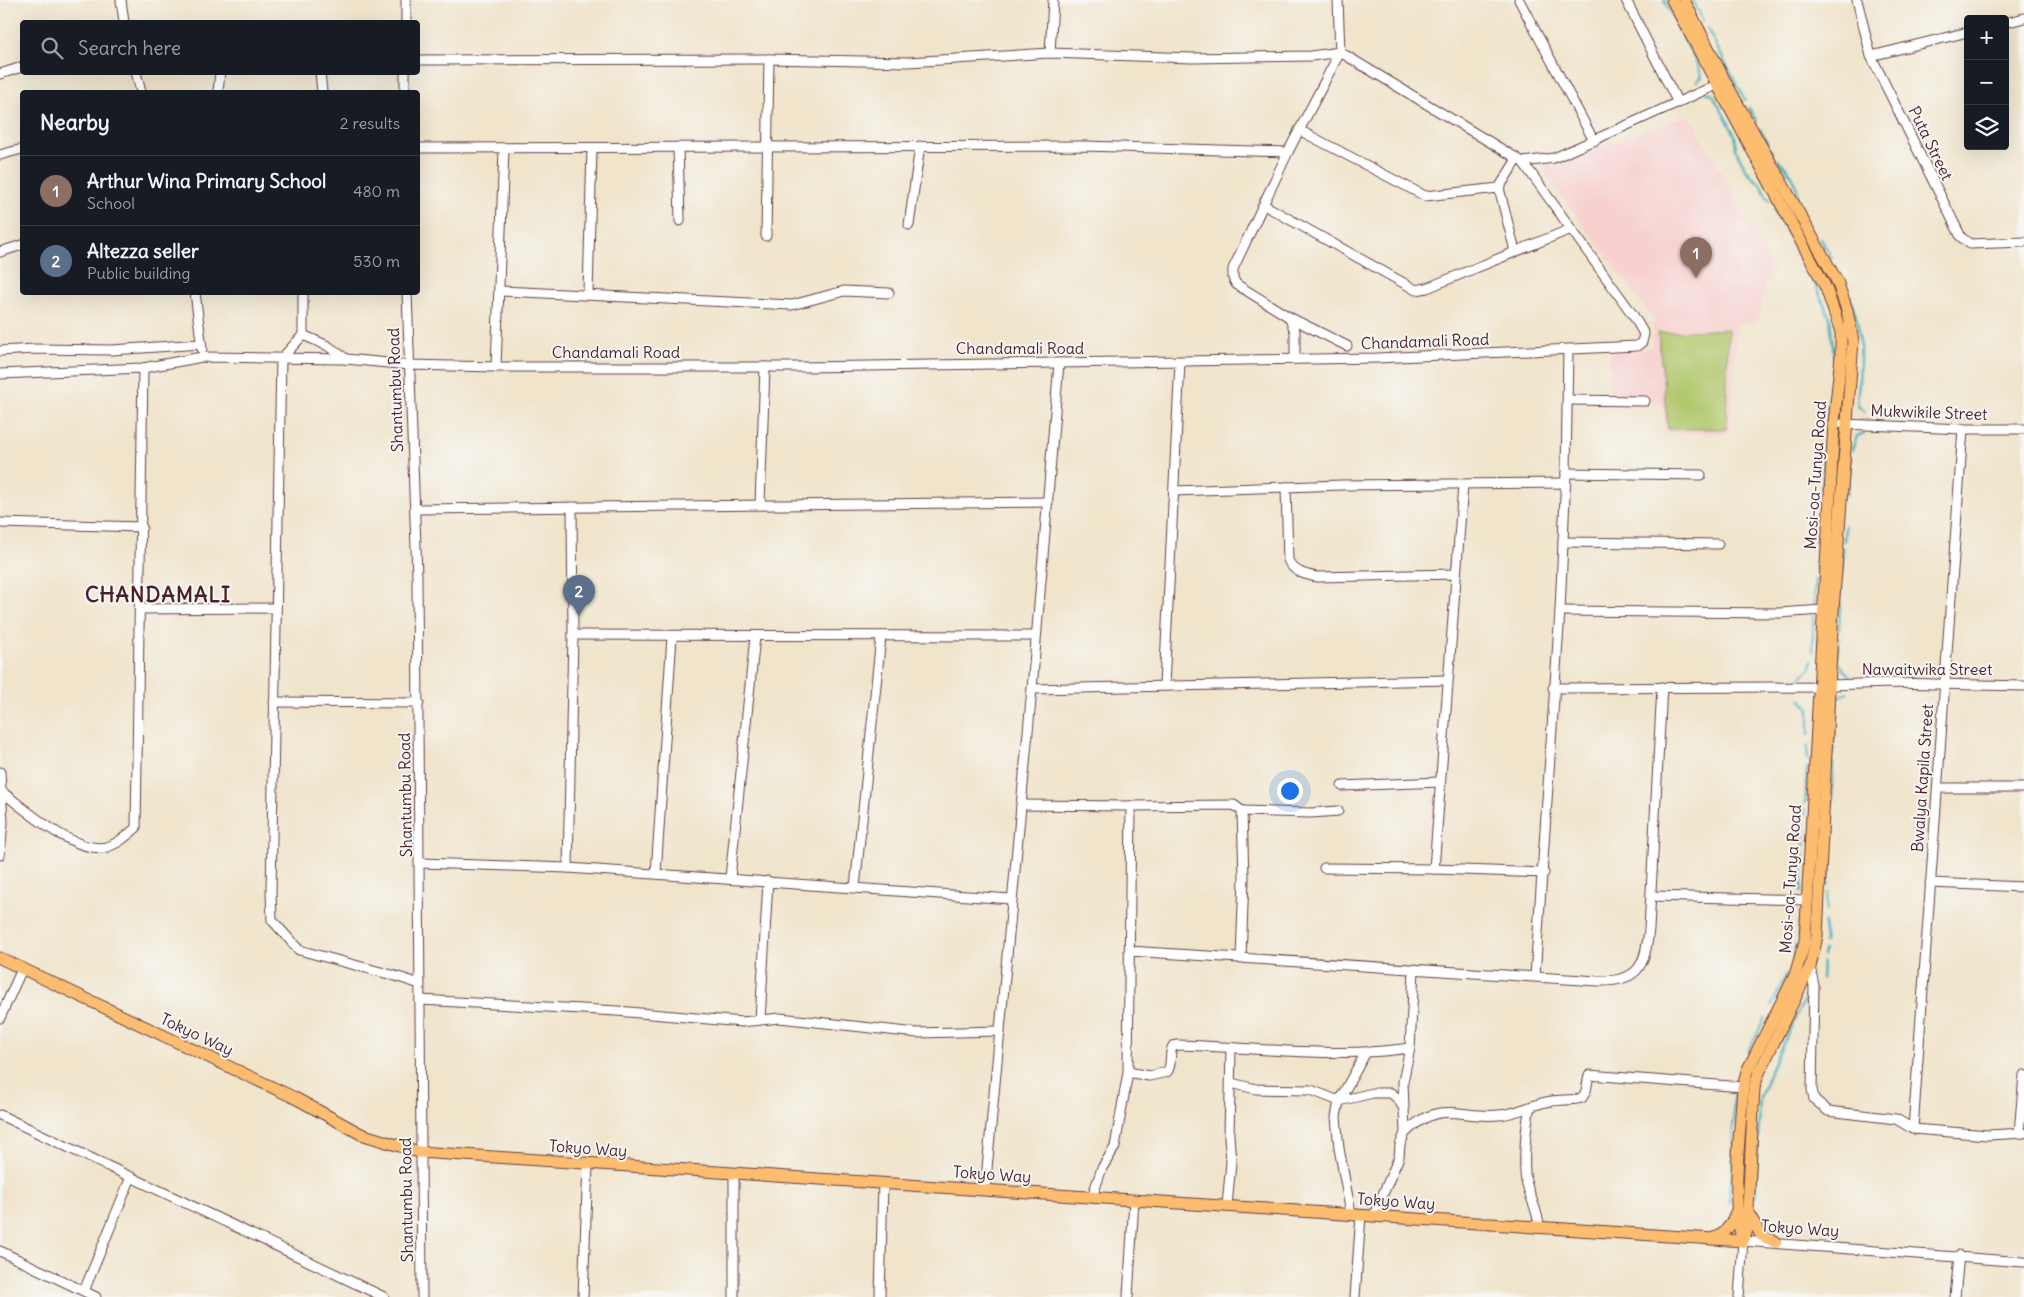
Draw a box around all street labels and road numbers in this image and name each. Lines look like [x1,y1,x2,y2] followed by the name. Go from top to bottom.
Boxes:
[1904,103,1958,184] street label: Puta Street
[383,327,407,453] street label: Shantumbu Road
[1361,329,1489,353] street label: Chandamali Road
[956,338,1084,358] street label: Chandamali Road
[552,342,680,362] street label: Chandamali Road
[1800,400,1830,550] street label: Mosi-oa-Tunya Road
[1870,400,1988,424] street label: Mukwikile Street
[1862,659,1993,679] street label: Nawaitwika Street
[1907,703,1937,853] street label: Bwalya Kapila Street
[394,732,416,858] street label: Shantumbu Road
[1775,804,1805,954] street label: Mosi-oa-Tunya Road
[157,1008,237,1060] street label: Tokyo Way
[548,1135,628,1161] street label: Tokyo Way
[395,1137,417,1263] street label: Shantumbu Road
[952,1161,1032,1187] street label: Tokyo Way
[1356,1188,1436,1214] street label: Tokyo Way
[1760,1215,1840,1241] street label: Tokyo Way

